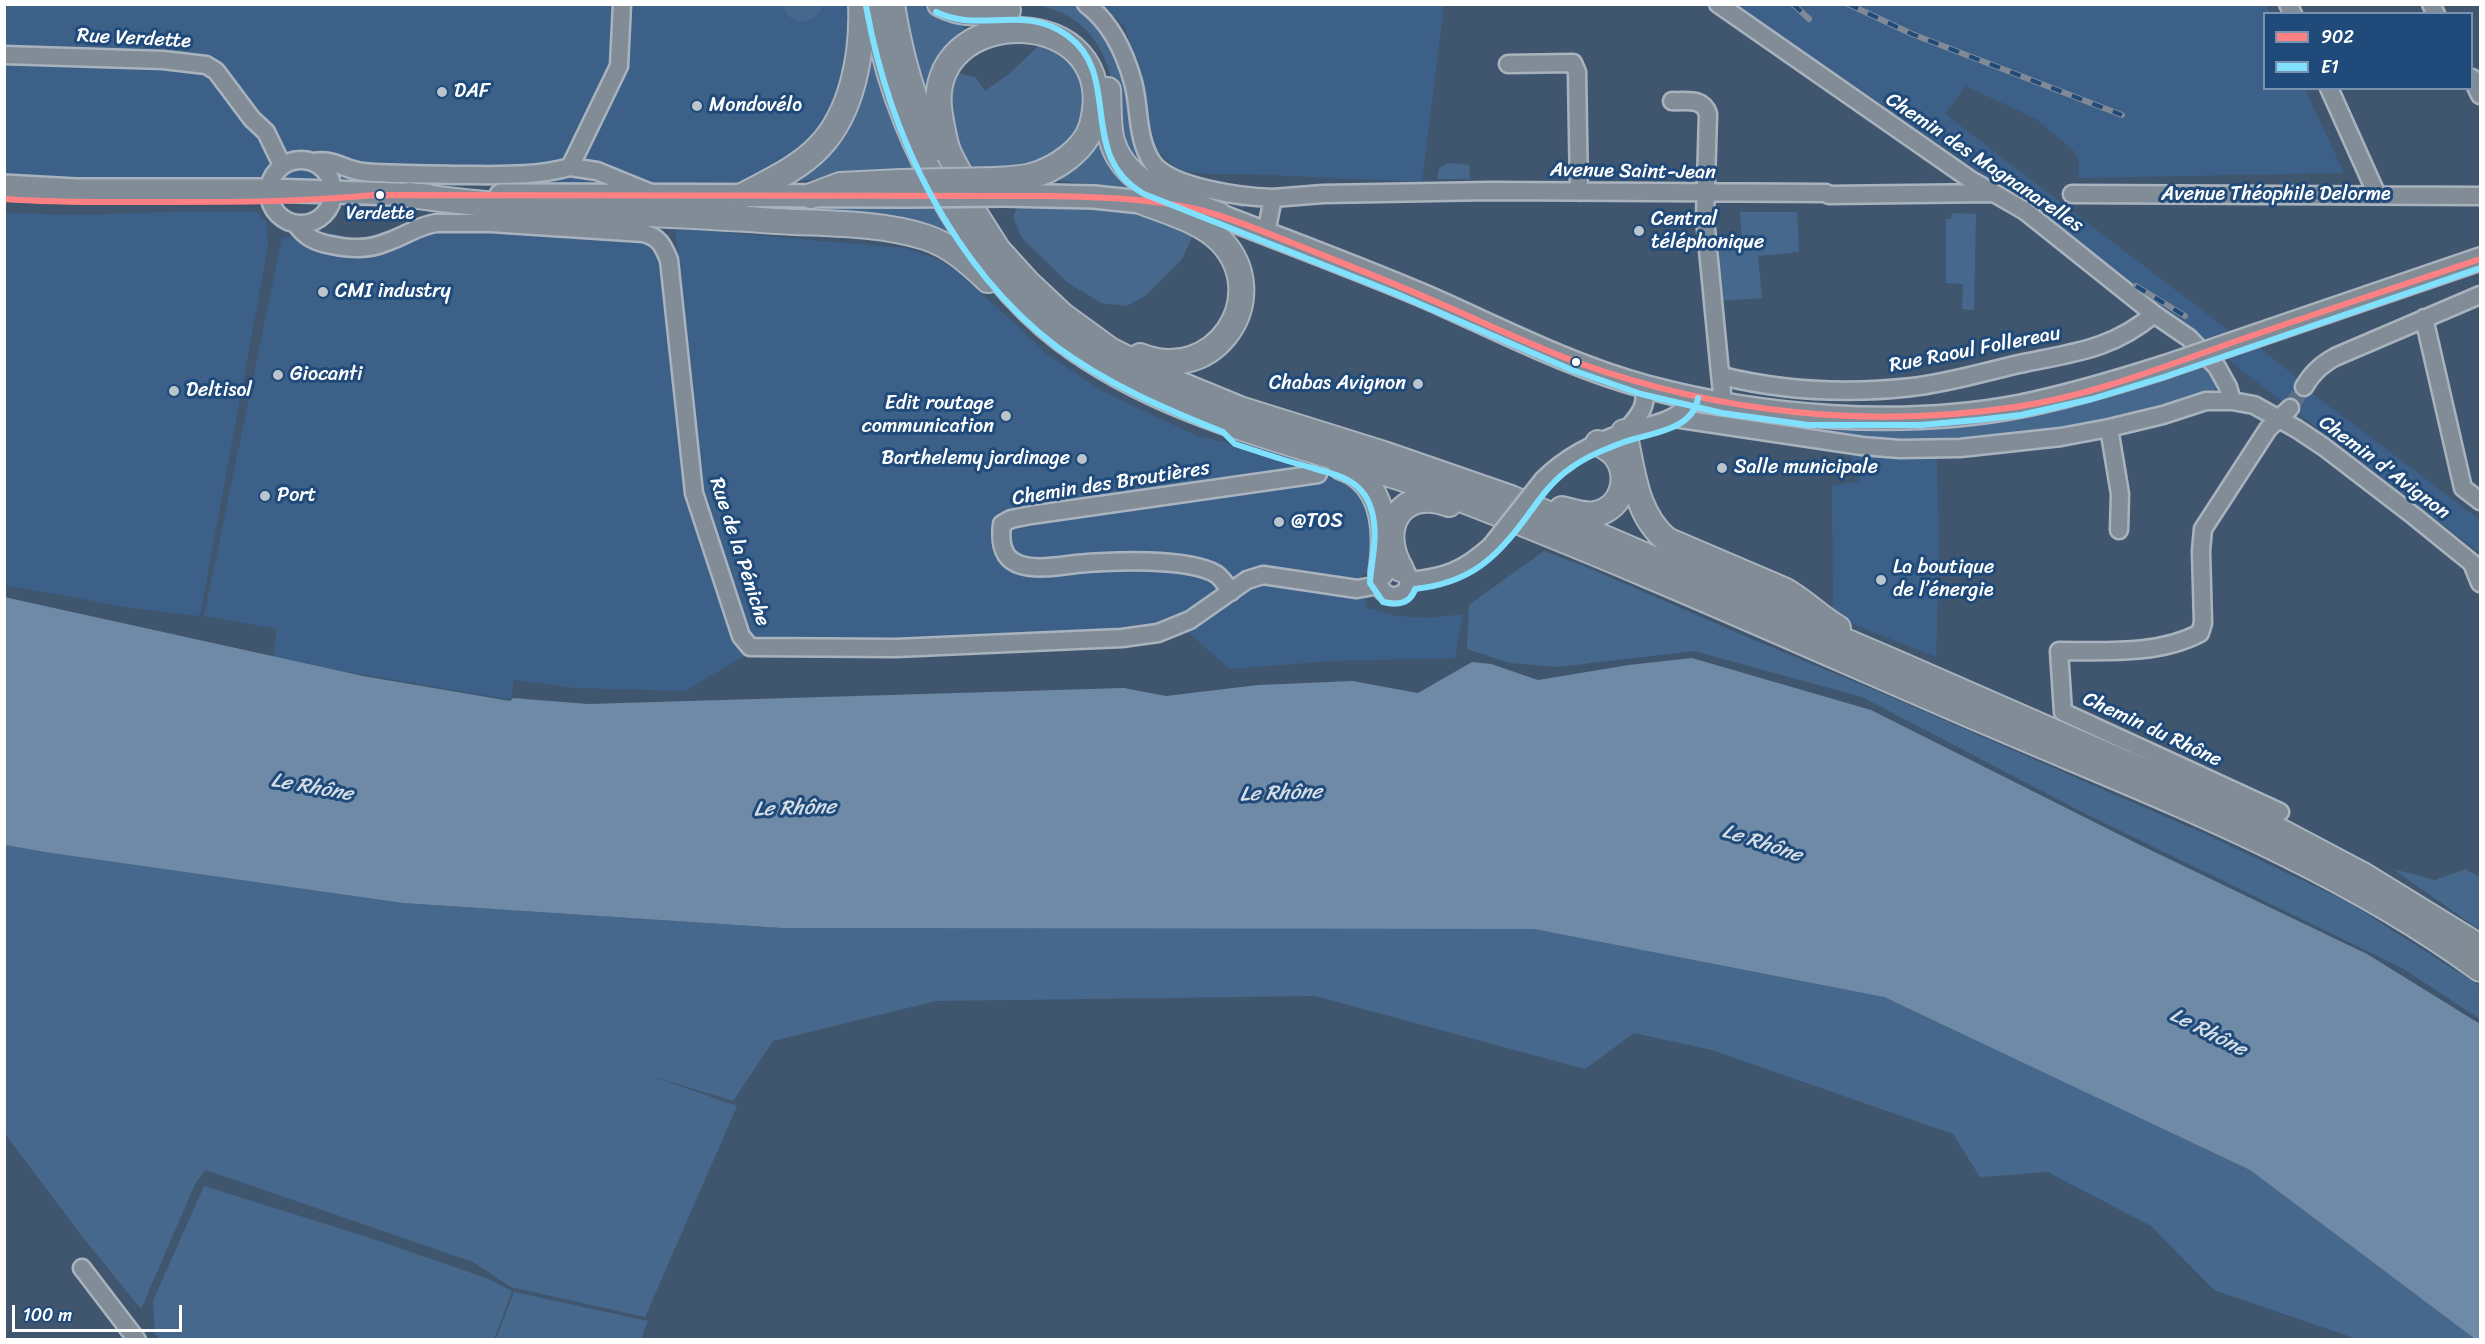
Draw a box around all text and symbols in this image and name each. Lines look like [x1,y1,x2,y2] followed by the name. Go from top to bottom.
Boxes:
[2263,12,2473,90] legend
[2321,21,2354,53] text: 902
[76,24,192,54] street label: Rue Verdette
[2321,51,2339,83] text: E1
[454,80,490,104] place label: DAF
[435,85,449,99] marker: DAF
[1881,88,2087,238] street label: Chemin des Magnanarelles
[709,94,802,118] place label: Mondovélo
[690,99,704,113] marker: Mondovélo
[1550,159,1716,185] street label: Avenue Saint-Jean
[2161,183,2391,207] street label: Avenue Théophile Delorme
[374,189,386,201] marker: Verdette
[346,203,414,225] place label: Verdette
[1651,208,1764,255] place label: Central téléphonique
[1632,224,1646,238] marker: Central téléphonique
[335,280,451,304] place label: CMI industry
[316,285,330,299] marker: CMI industry
[1887,322,2063,378] street label: Rue Raoul Follereau
[1570,356,1582,368] unlabelled marker
[290,363,363,387] place label: Giocanti
[271,368,285,382] marker: Giocanti
[1269,372,1406,396] place label: Chabas Avignon
[1411,377,1425,391] marker: Chabas Avignon
[186,379,252,403] place label: Deltisol
[167,384,181,398] marker: Deltisol
[862,392,994,439] place label: Edit routage communication
[999,409,1013,423] marker: Edit routage communication
[2314,411,2454,525] street label: Chemin d'Avignon
[882,447,1070,471] place label: Barthelemy jardinage
[1075,452,1089,466] marker: Barthelemy jardinage
[1734,456,1878,480] place label: Salle municipale
[1011,457,1211,511] street label: Chemin des Broutières
[1715,461,1729,475] marker: Salle municipale
[704,475,774,629] street label: Rue de la Péniche
[277,484,316,508] place label: Port
[258,489,272,503] marker: Port
[1291,510,1343,534] place label: @TOS
[1272,515,1286,529] marker: @TOS
[1893,556,1994,603] place label: La boutique de l’énergie
[1874,573,1888,587] marker: La boutique de l’énergie
[2079,687,2225,773] street label: Chemin du Rhône
[269,768,355,808] water label: Le Rhône
[1239,780,1323,808] water label: Le Rhône
[753,795,837,823] water label: Le Rhône
[1719,819,1805,869] water label: Le Rhône
[2166,1003,2250,1063] water label: Le Rhône
[15,1293,184,1331] scale bar
[23,1299,72,1331] text: 100 m

